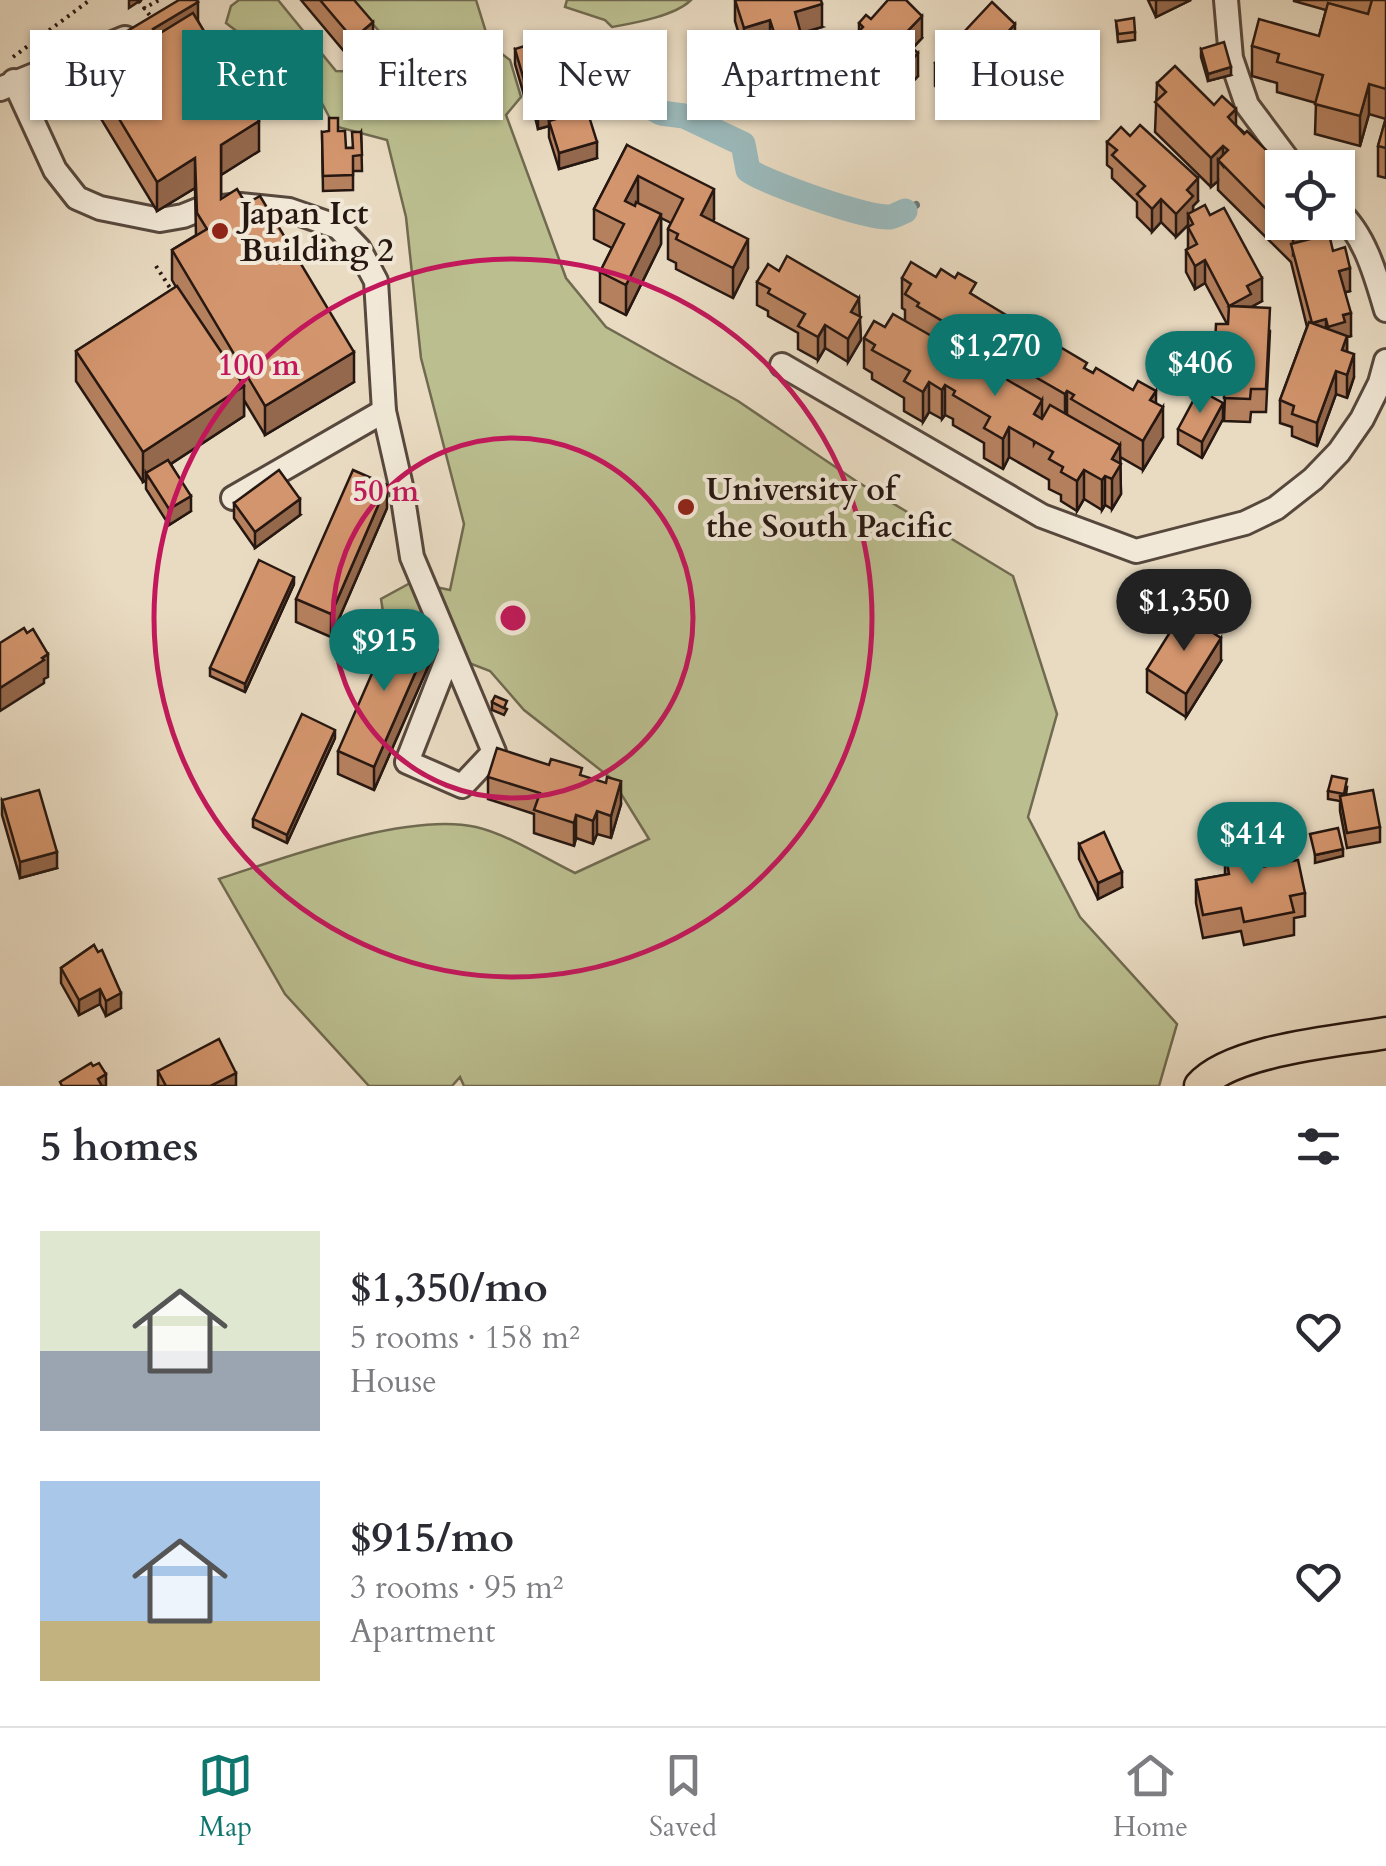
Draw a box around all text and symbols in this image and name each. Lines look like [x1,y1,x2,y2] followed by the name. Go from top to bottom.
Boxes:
[30,30,162,120] chip: Buy
[182,30,323,120] chip: Rent
[343,30,503,120] chip: Filters
[523,30,667,120] chip: New
[687,30,915,120] chip: Apartment
[935,30,1100,120] chip: House
[1265,150,1355,240] map controls
[1265,150,1355,240] button: locate
[236,192,394,273] place label: Japan Ict Building 2
[209,220,231,242] marker: Japan Ict Building 2
[914,314,1076,399] pin: $1,270
[949,324,1041,368] text: $1,270
[1141,331,1259,416] pin: $406
[1167,341,1233,385] text: $406
[218,345,300,386] text: 100 m
[706,468,953,549] place label: University of the South Pacific
[353,471,420,512] text: 50 m
[675,496,697,518] marker: University of the South Pacific
[1103,569,1265,654] pin: $1,350
[1138,579,1230,623] text: $1,350
[495,600,531,636] centre of rings
[325,609,443,694] pin: $915
[351,619,417,663] text: $915
[1193,802,1311,887] pin: $414
[1219,812,1285,856] text: $414
[40,1118,198,1175] text: 5 homes
[1291,1119,1346,1174] icon: filters
[350,1259,548,1316] text: $1,350/mo
[120,1271,240,1391] icon: home
[1291,1304,1346,1359] icon: heart
[350,1316,580,1360] text: 5 rooms · 158 m²
[350,1360,437,1404] text: House
[350,1509,514,1566] text: $915/mo
[120,1521,240,1641] icon: home
[1291,1554,1346,1609] icon: heart
[350,1566,563,1610] text: 3 rooms · 95 m²
[350,1610,495,1654] text: Apartment
[198,1748,253,1846] tab: Map
[649,1748,717,1846] tab: Saved
[1113,1748,1188,1846] tab: Home

